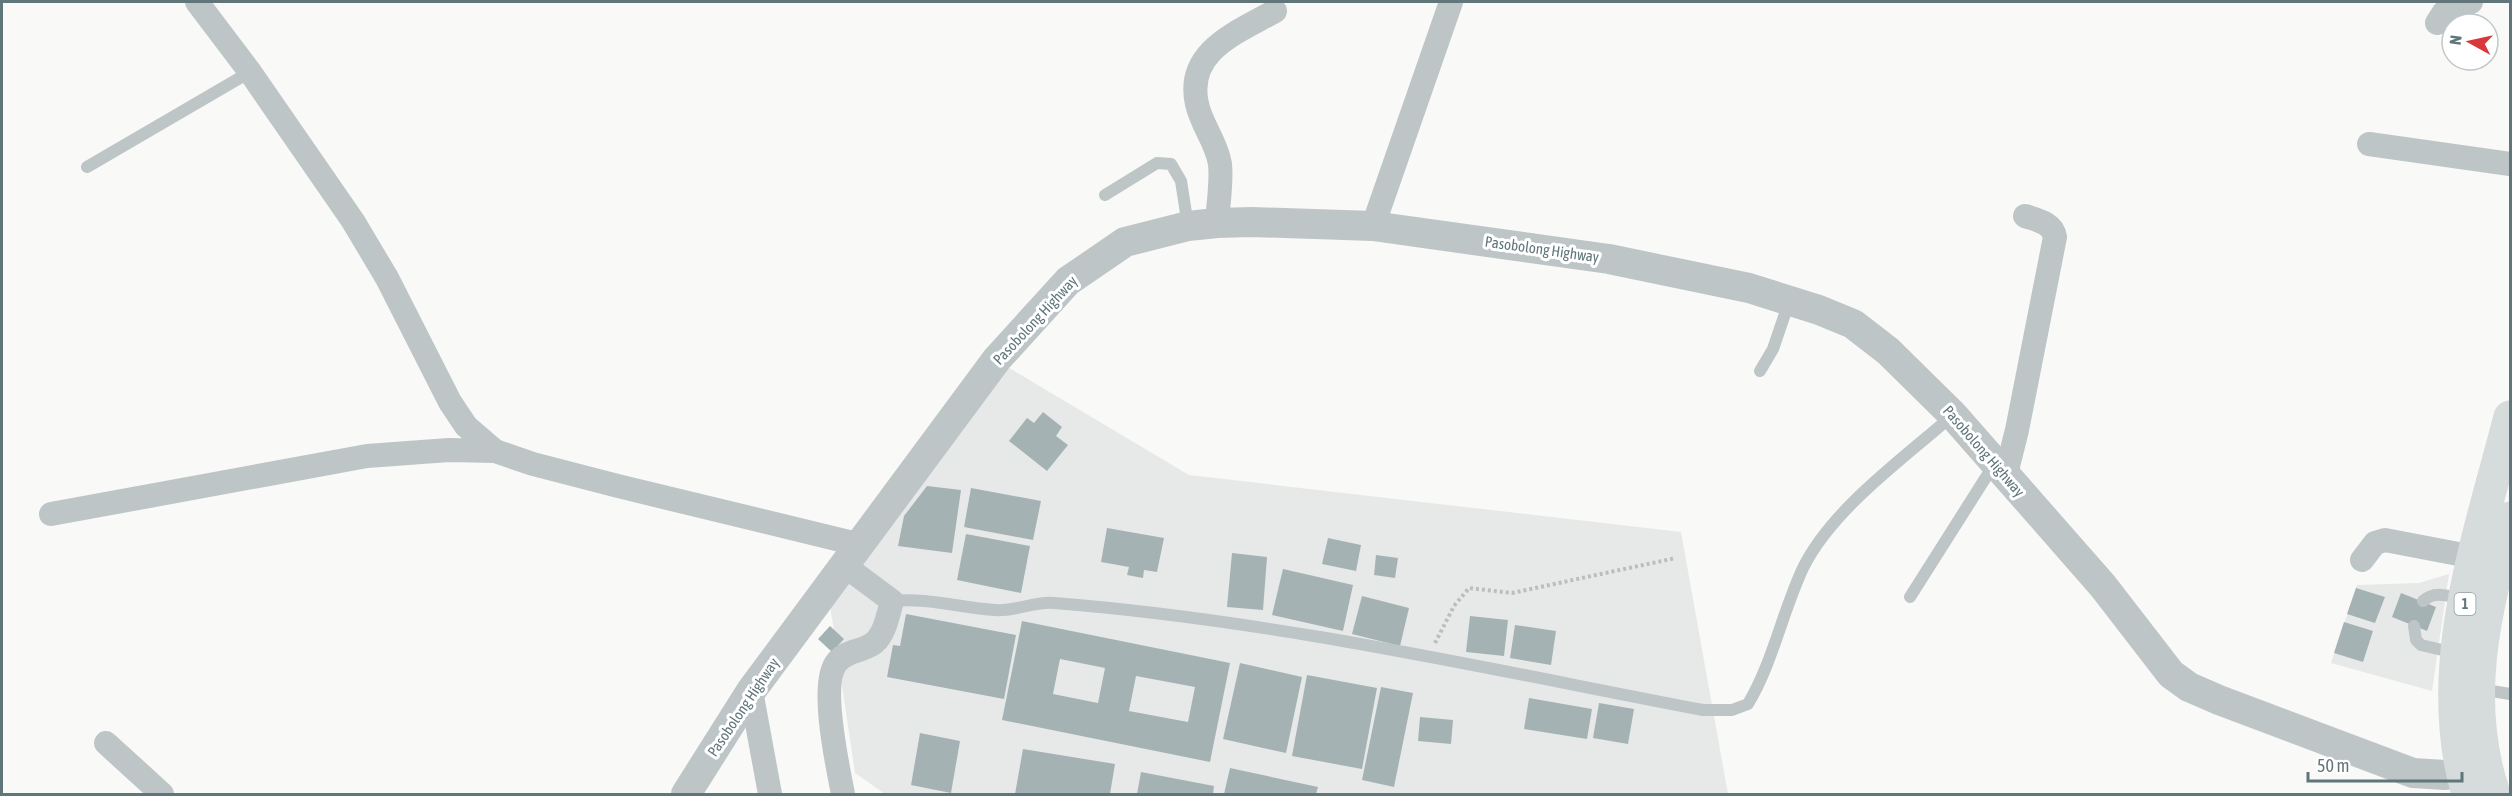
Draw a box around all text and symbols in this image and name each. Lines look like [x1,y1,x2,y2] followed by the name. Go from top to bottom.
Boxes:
[2440,12,2500,72] north arrow
[2446,34,2465,46] text: N
[1484,233,1600,265] street label: Pasobolong Highway
[990,272,1080,368] street label: Pasobolong Highway
[1940,402,2028,500] street label: Pasobolong Highway
[2454,593,2476,615] road number: 1
[704,655,782,759] street label: Pasobolong Highway
[2308,745,2462,783] scale bar
[2317,755,2349,776] text: 50 m

